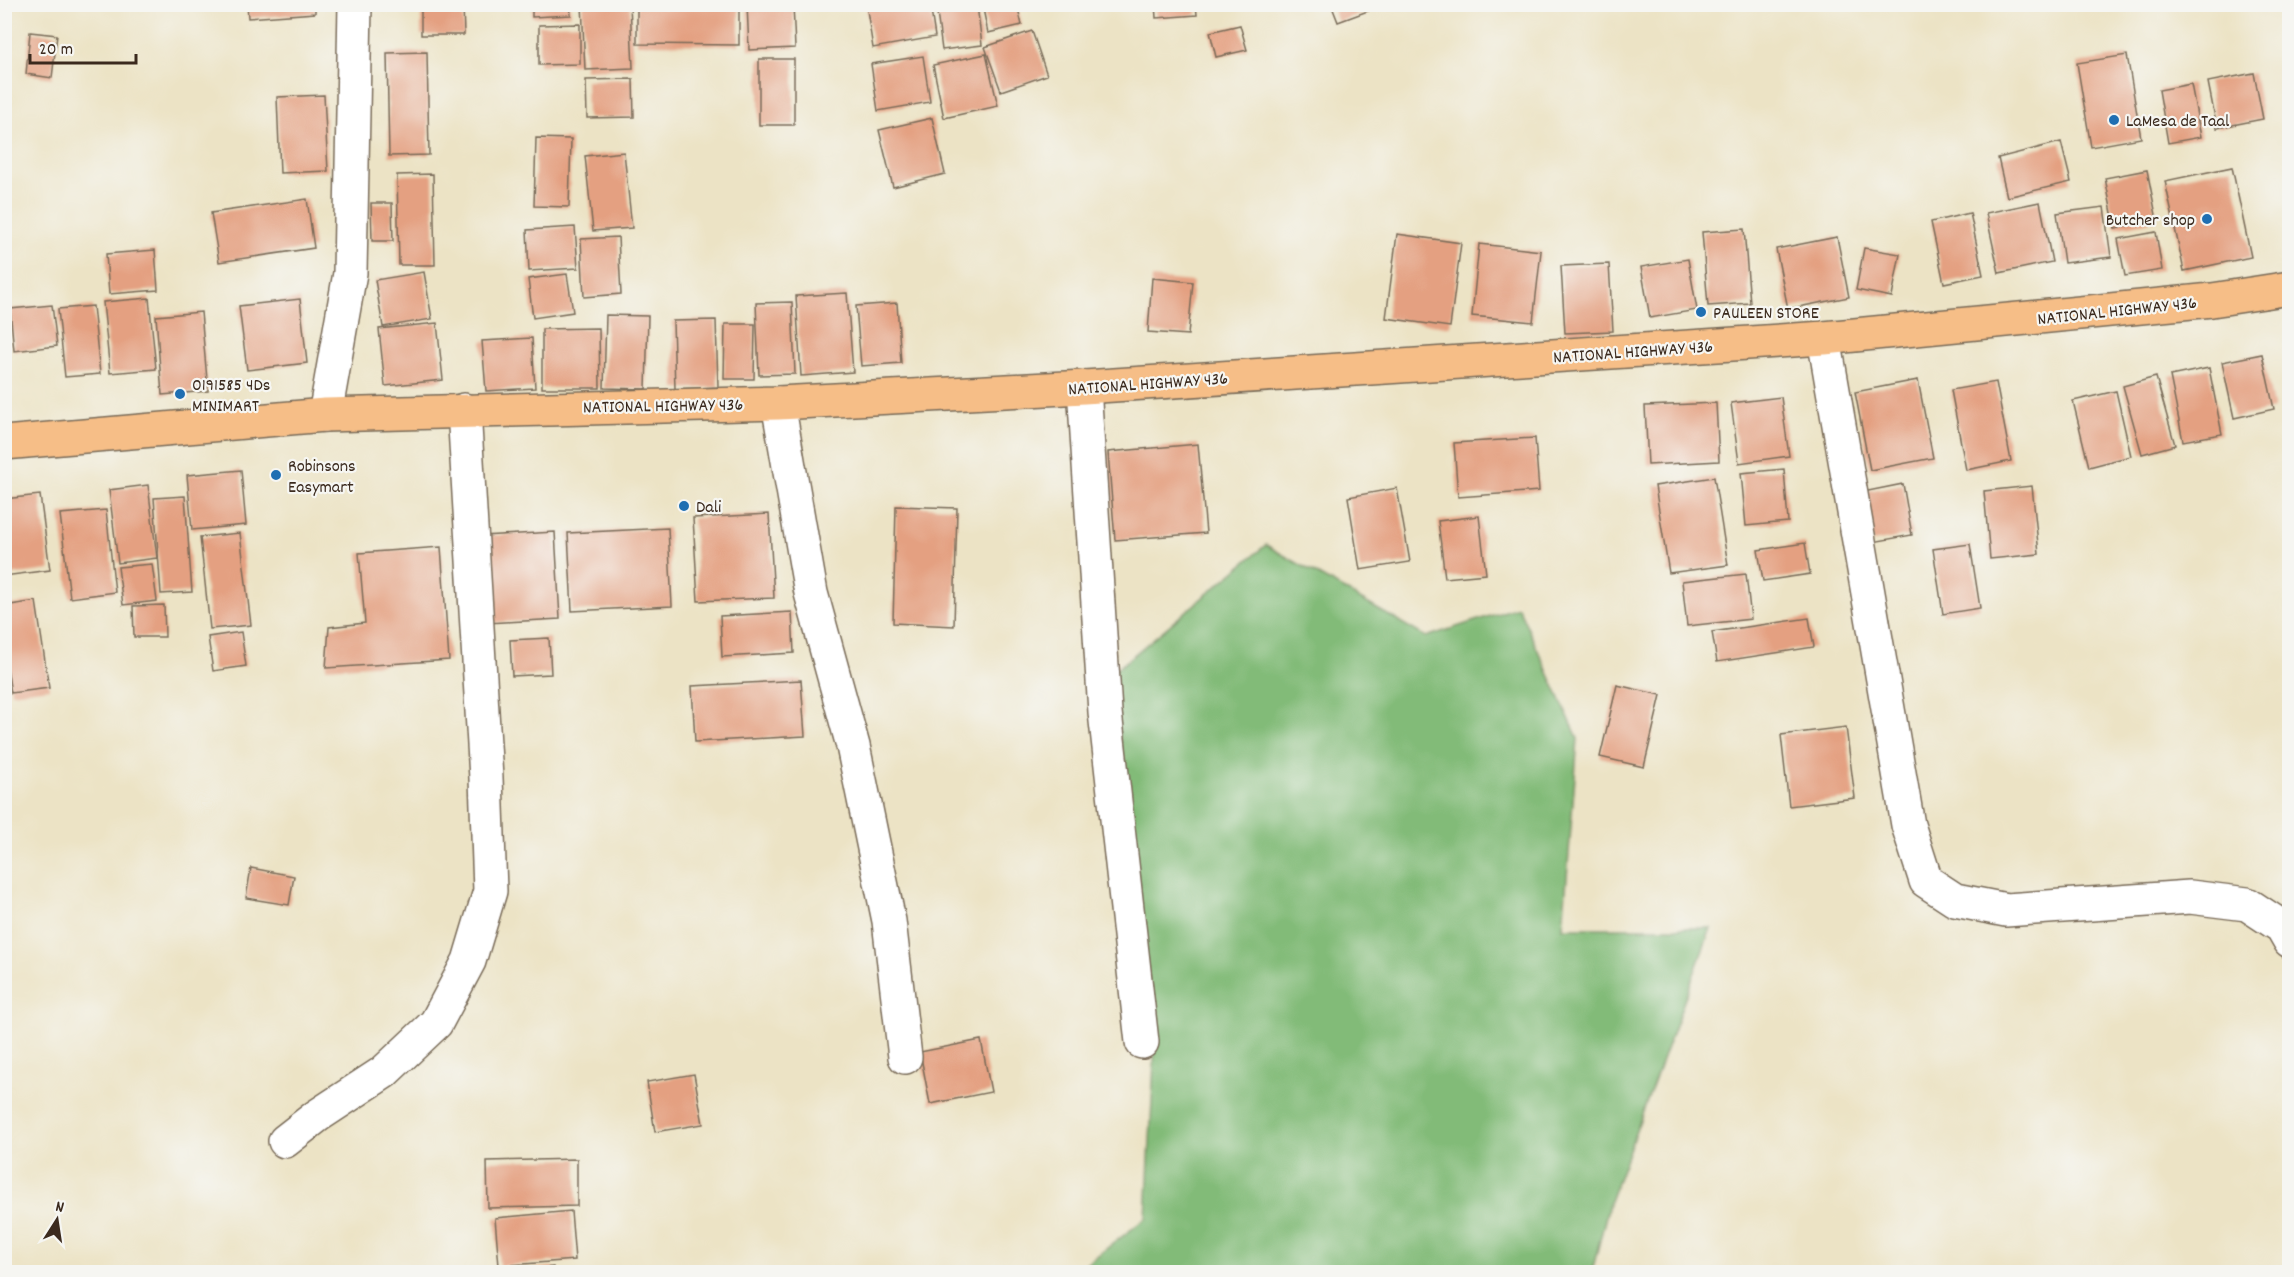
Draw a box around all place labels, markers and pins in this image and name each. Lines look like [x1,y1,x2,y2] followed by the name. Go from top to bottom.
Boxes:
[2126,110,2230,135] place label: LaMesa de Taal
[2107,113,2121,127] marker: LaMesa de Taal
[2106,209,2195,234] place label: Butcher shop
[2200,212,2214,226] marker: Butcher shop
[1713,302,1819,327] place label: PAULEEN STORE
[1694,305,1708,319] marker: PAULEEN STORE
[192,374,270,420] place label: 0191585 4Ds MINIMART
[173,387,187,401] marker: 0191585 4Ds MINIMART
[288,455,356,501] place label: Robinsons Easymart
[269,468,283,482] marker: Robinsons Easymart
[696,496,721,521] place label: Dali
[677,499,691,513] marker: Dali

